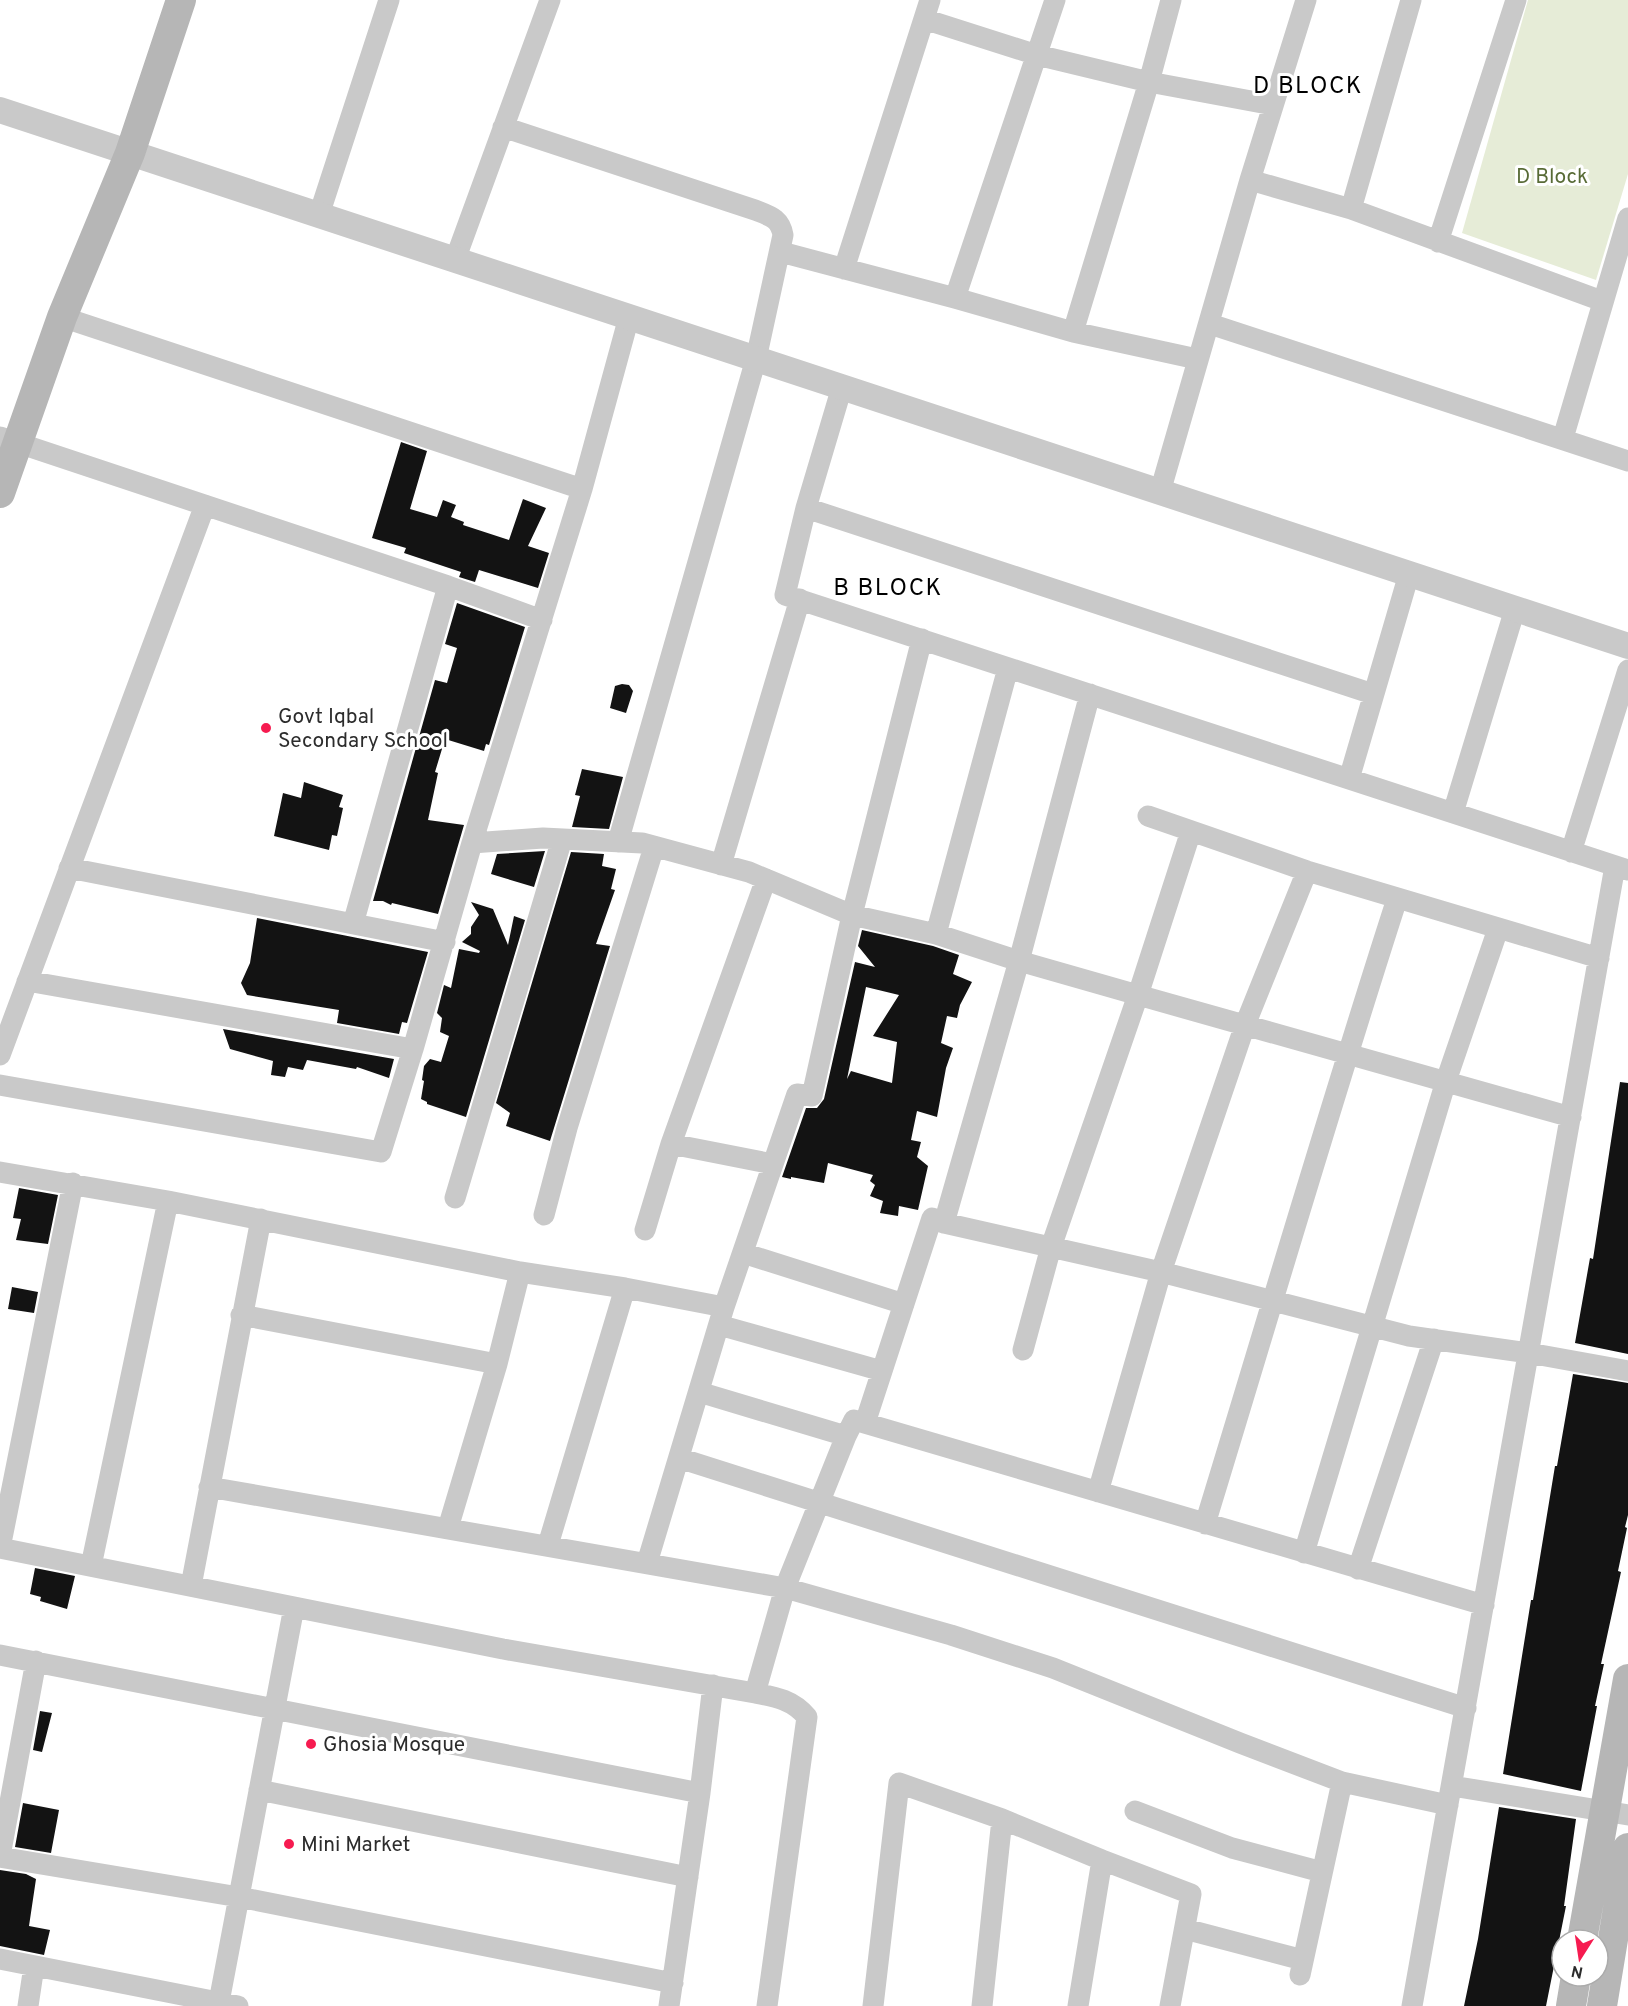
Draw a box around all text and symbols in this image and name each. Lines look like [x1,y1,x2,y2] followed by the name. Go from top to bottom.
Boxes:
[1253,72,1363,102] district label: D BLOCK
[1516,164,1588,191] park label: D Block
[833,574,943,604] district label: B BLOCK
[278,704,448,755] place label: Govt Iqbal Secondary School
[259,721,273,735] marker: Govt Iqbal Secondary School
[323,1732,465,1759] place label: Ghosia Mosque
[304,1737,318,1751] marker: Ghosia Mosque
[301,1832,411,1859] place label: Mini Market
[282,1837,296,1851] marker: Mini Market
[1550,1928,1610,1988] north arrow
[1570,1960,1585,1982] text: N

